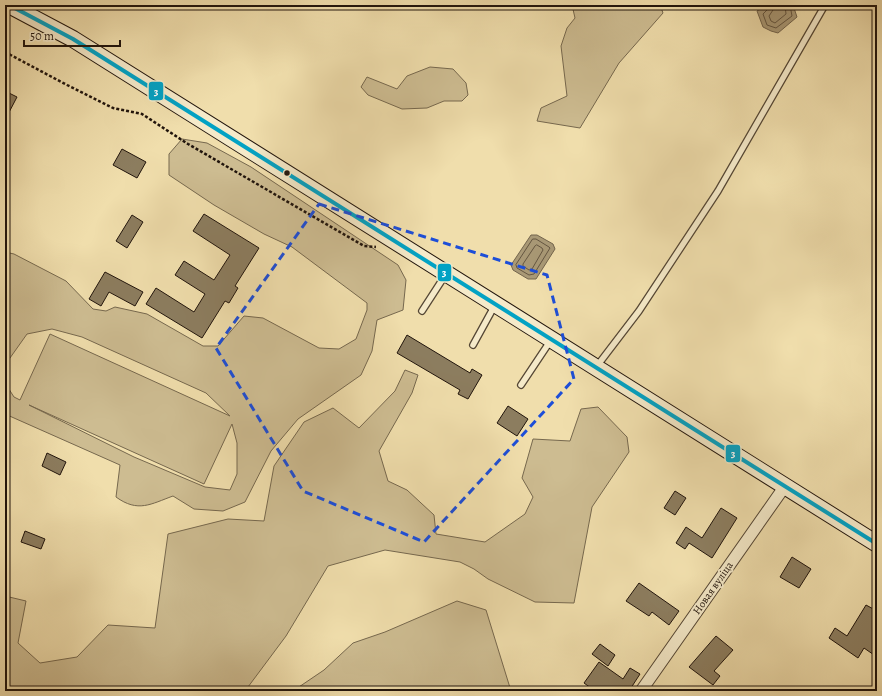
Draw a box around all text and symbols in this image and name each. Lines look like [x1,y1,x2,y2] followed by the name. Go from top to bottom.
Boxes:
[24,22,120,48] scale bar
[30,28,54,44] text: 50 m
[148,81,164,101] line badge: 3
[154,84,159,99] text: 3
[282,168,292,178] unlabelled marker
[437,263,452,282] line badge: 3
[442,265,447,280] text: 3
[725,444,741,463] line badge: 3
[731,446,736,461] text: 3
[689,558,737,617] street label: Новая вуліца

